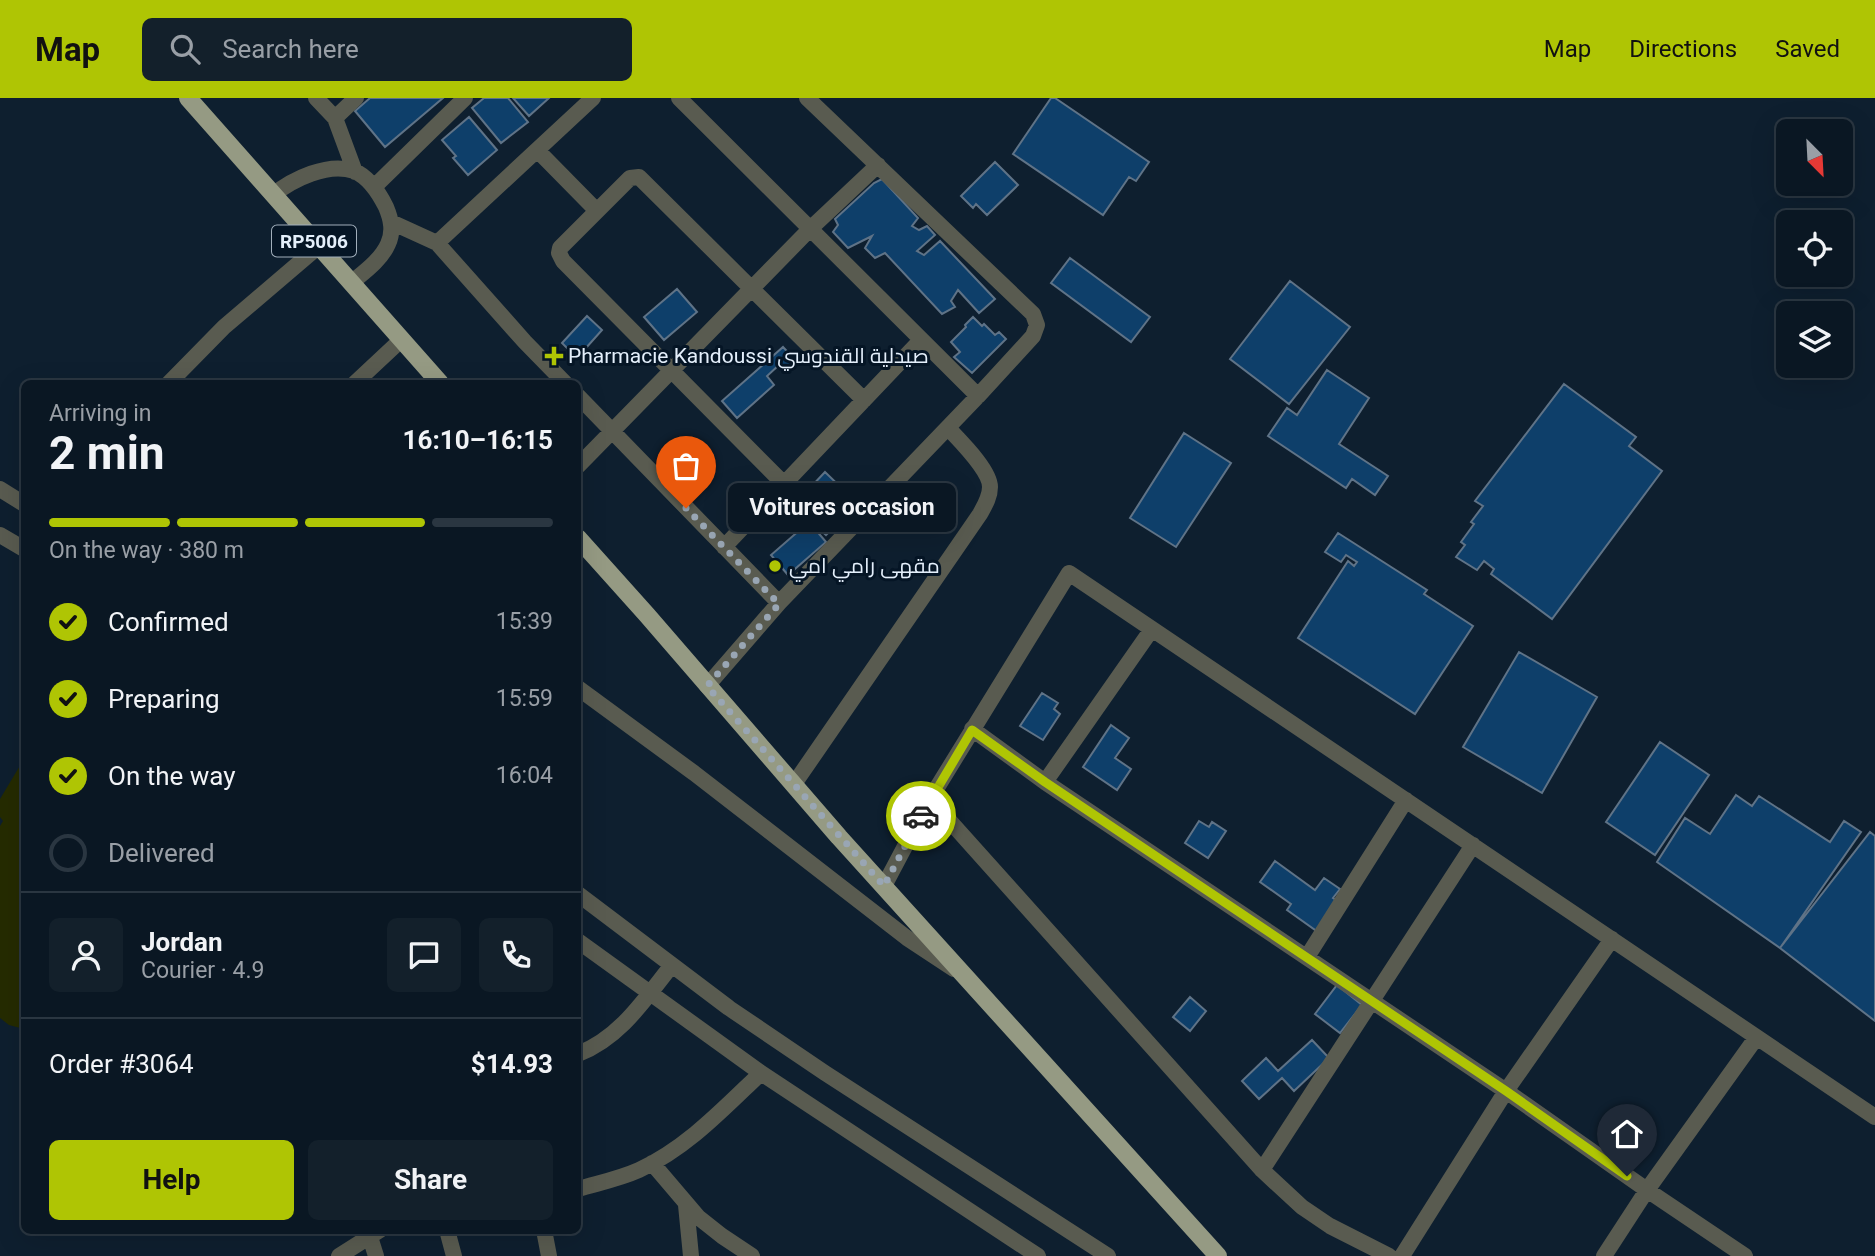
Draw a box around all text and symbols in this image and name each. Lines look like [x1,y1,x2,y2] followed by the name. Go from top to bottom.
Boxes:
[142,18,632,81] search box
[35,30,100,69] text: Map
[166,30,204,68] icon: search
[222,34,359,64] text: Search here
[1544,35,1591,63] text: Map
[1629,35,1737,63] text: Directions
[1775,35,1840,63] text: Saved
[1776,119,1853,196] north arrow
[1776,119,1853,378] map controls
[1776,210,1853,287] button: locate
[272,225,356,256] road number: RP5006
[1776,301,1853,378] button: layers
[568,344,929,371] place label: Pharmacie Kandoussi صيدلية القندوسي
[546,348,562,364] marker: Pharmacie Kandoussi صيدلية القندوسي
[49,400,152,427] text: Arriving in
[403,425,553,455] text: 16:10–16:15
[49,426,165,480] text: 2 min
[656,436,716,508] pin
[667,447,705,485] icon: bag
[728,484,956,532] callout: Voitures occasion
[749,494,935,521] text: Voitures occasion
[49,537,244,564] text: On the way · 380 m
[789,554,940,582] place label: مقهى رامي امي
[767,558,783,574] marker: مقهى رامي امي
[49,603,87,641] icon: check
[108,607,229,637] text: Confirmed
[496,608,553,635] text: 15:39
[49,680,87,718] icon: check
[108,684,220,714] text: Preparing
[496,685,553,712] text: 15:59
[49,757,87,795] icon: check
[108,761,236,791] text: On the way
[496,762,553,789] text: 16:04
[886,781,956,851] courier
[902,797,940,835] icon: car
[108,838,215,868] text: Delivered
[49,918,123,992] button: person
[387,918,461,992] button: chat
[479,918,553,992] button: phone
[141,927,223,957] text: Jordan
[141,957,264,984] text: Courier · 4.9
[49,1049,194,1079] text: Order #3064
[471,1049,553,1079] text: $14.93
[1597,1104,1657,1176] pin
[1608,1115,1646,1153] icon: home
[49,1140,294,1220] button: Help
[308,1140,553,1220] button: Share

